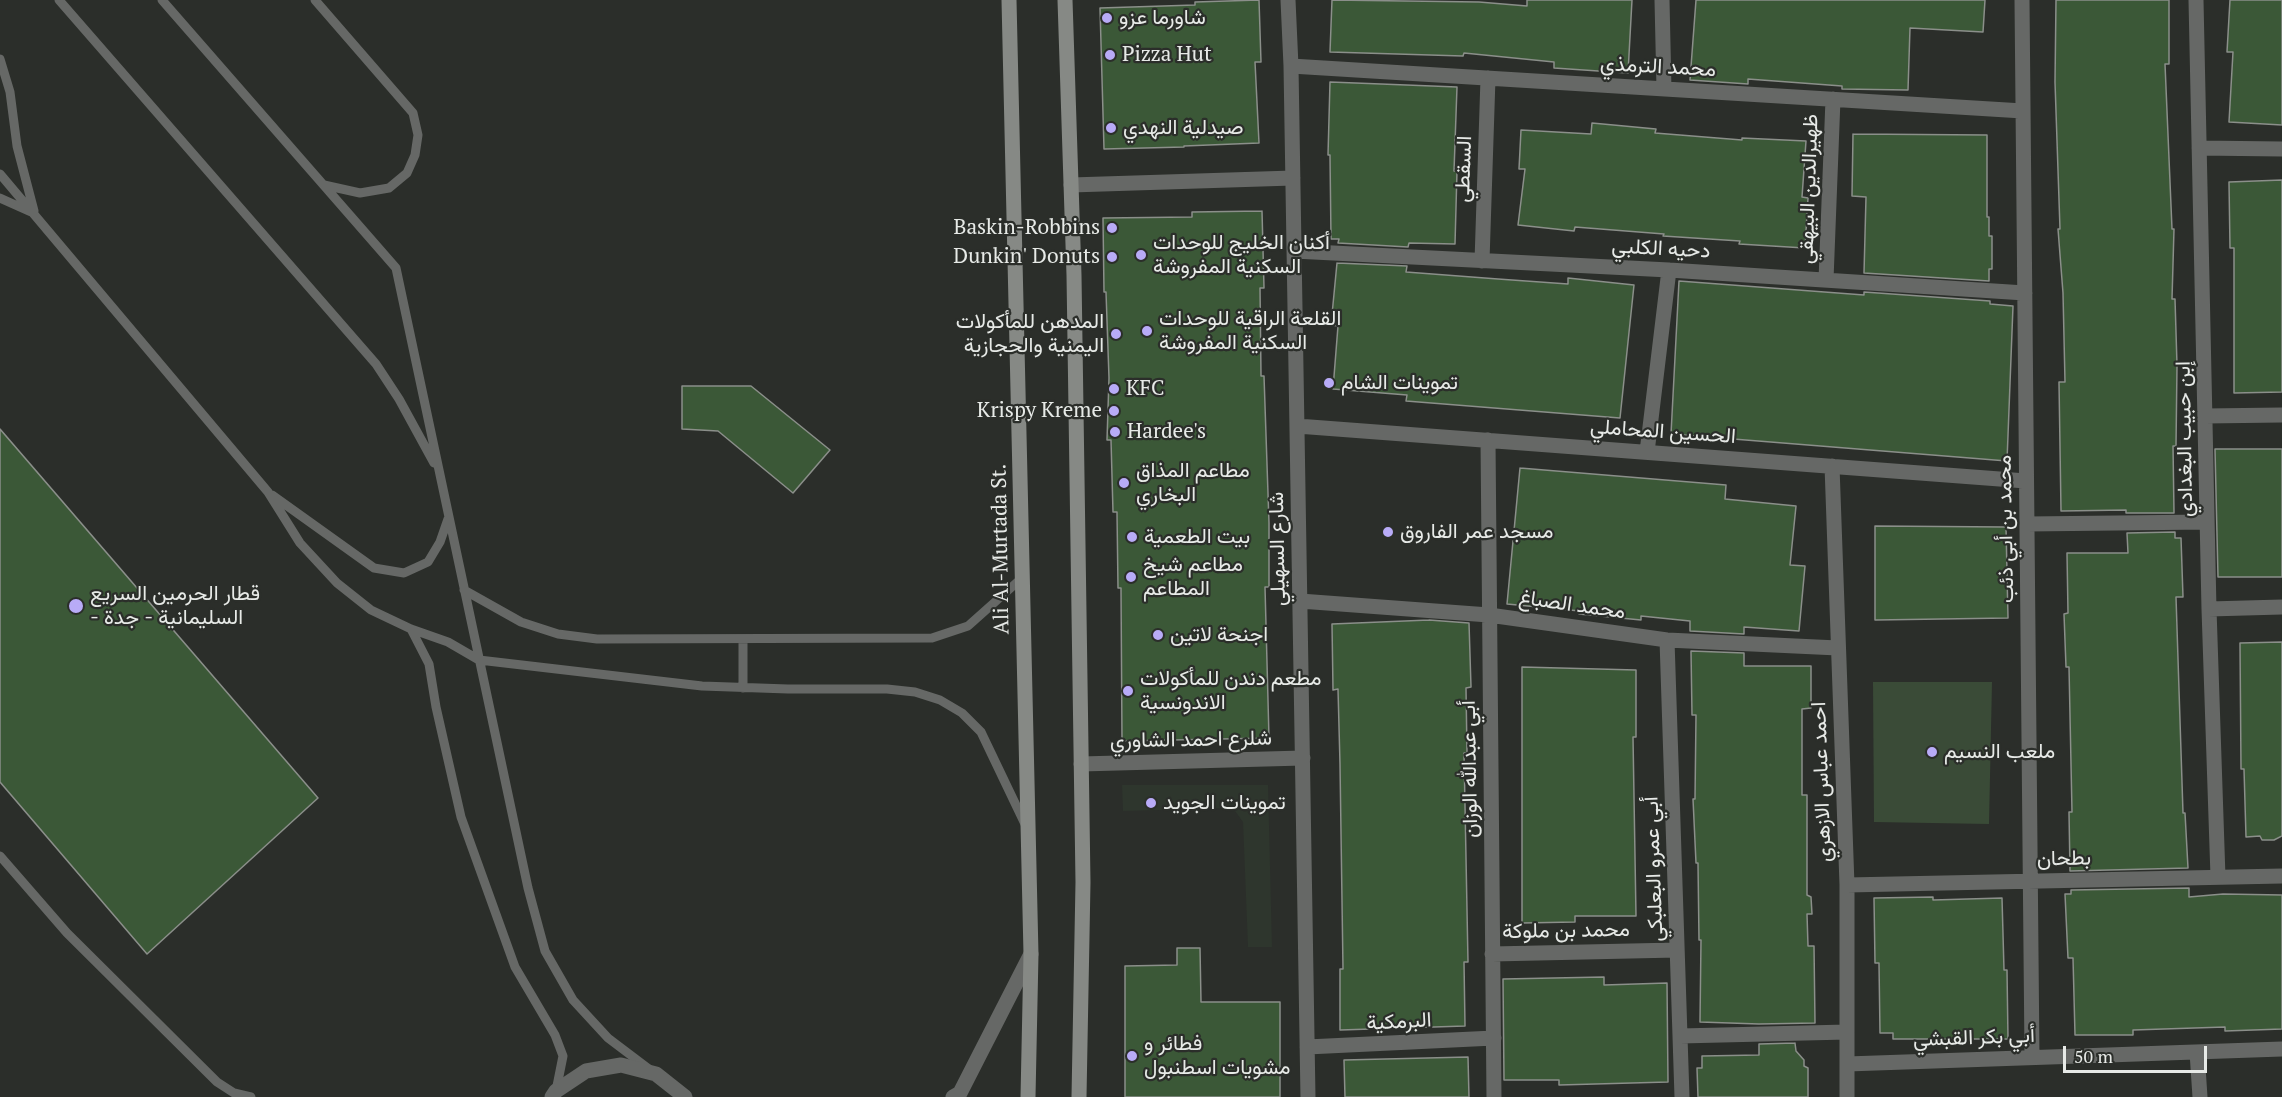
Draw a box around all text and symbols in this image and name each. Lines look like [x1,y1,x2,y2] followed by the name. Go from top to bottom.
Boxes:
[1119,5,1206,31] place label: شاورما عزو
[1100,11,1114,25] marker: شاورما عزو
[1122,42,1212,68] place label: Pizza Hut
[1103,48,1117,62] marker: Pizza Hut
[1599,51,1717,83] street label: محمد الترمذي
[1794,113,1824,265] street label: ظهيرالدين البيهقي
[1123,115,1243,141] place label: صيدلية النهدي
[1104,121,1118,135] marker: صيدلية النهدي
[1450,135,1478,203] street label: السقطي
[953,215,1100,241] place label: Baskin-Robbins
[1105,221,1119,235] marker: Baskin-Robbins
[1153,230,1330,280] place label: أكنان الخليج للوحدات السكنية المفروشة
[1611,234,1711,264] street label: دحيه الكلبي
[953,244,1100,270] place label: Dunkin' Donuts
[1134,248,1148,262] marker: أكنان الخليج للوحدات السكنية المفروشة
[1105,250,1119,264] marker: Dunkin' Donuts
[1159,306,1341,356] place label: القلعة الراقية للوحدات السكنية المفروشة
[956,309,1104,359] place label: المدهن للمأكولات اليمنية والحجازية
[1140,324,1154,338] marker: القلعة الراقية للوحدات السكنية المفروشة
[1109,327,1123,341] marker: المدهن للمأكولات اليمنية والحجازية
[2171,361,2199,517] street label: إبن حبيب البغدادي
[1341,370,1458,396] place label: تموينات الشام
[1126,376,1165,402] place label: KFC
[1322,376,1336,390] marker: تموينات الشام
[1107,382,1121,396] marker: KFC
[977,398,1102,424] place label: Krispy Kreme
[1107,404,1121,418] marker: Krispy Kreme
[1589,414,1737,450] street label: الحسين المحاملي
[1127,419,1206,445] place label: Hardee's
[1108,425,1122,439] marker: Hardee's
[1992,455,2020,603] street label: محمد بن أبي ذئب
[1136,458,1250,508] place label: مطاعم المذاق البخاري
[987,463,1015,635] street label: Ali Al-Murtada St.
[1117,476,1131,490] marker: مطاعم المذاق البخاري
[1264,492,1292,606] street label: شارع السهيلي
[1400,519,1553,545] place label: مسجد عمر الفاروق
[1144,524,1250,550] place label: بيت الطعمية
[1381,525,1395,539] marker: مسجد عمر الفاروق
[1125,530,1139,544] marker: بيت الطعمية
[1143,552,1243,602] place label: مطاعم شيخ المطاعم
[1124,570,1138,584] marker: مطاعم شيخ المطاعم
[90,581,260,631] place label: قطار الحرمين السريع - السليمانية - جدة
[1517,585,1627,625] street label: محمد الصباغ
[67,597,85,615] marker: قطار الحرمين السريع - السليمانية - جدة
[1170,622,1268,648] place label: اجنحة لاتين
[1151,628,1165,642] marker: اجنحة لاتين
[1140,666,1322,716] place label: مطعم دندن للمأكولات الاندونسية
[1121,684,1135,698] marker: مطعم دندن للمأكولات الاندونسية
[1456,700,1484,838] street label: أبي عبدالله الوزان
[1807,701,1837,863] street label: احمد عباس الازهري
[1110,726,1272,754] street label: شلرع احمد الشاوري
[1944,739,2055,765] place label: ملعب النسيم
[1925,745,1939,759] marker: ملعب النسيم
[1163,790,1286,816] place label: تموينات الجويد
[1144,796,1158,810] marker: تموينات الجويد
[1639,796,1669,942] street label: أبي عمرو البعلبكي
[2037,846,2091,872] street label: بطحان
[1502,917,1630,945] street label: محمد بن ملوكة
[1366,1008,1432,1036] street label: البرمكية
[1913,1023,2035,1053] street label: أبي بكر القبشي
[1144,1031,1291,1081] place label: فطائر و مشويات اسطنبول
[2066,1034,2210,1072] scale bar
[2074,1044,2113,1068] text: 50 m
[1125,1049,1139,1063] marker: فطائر و مشويات اسطنبول

